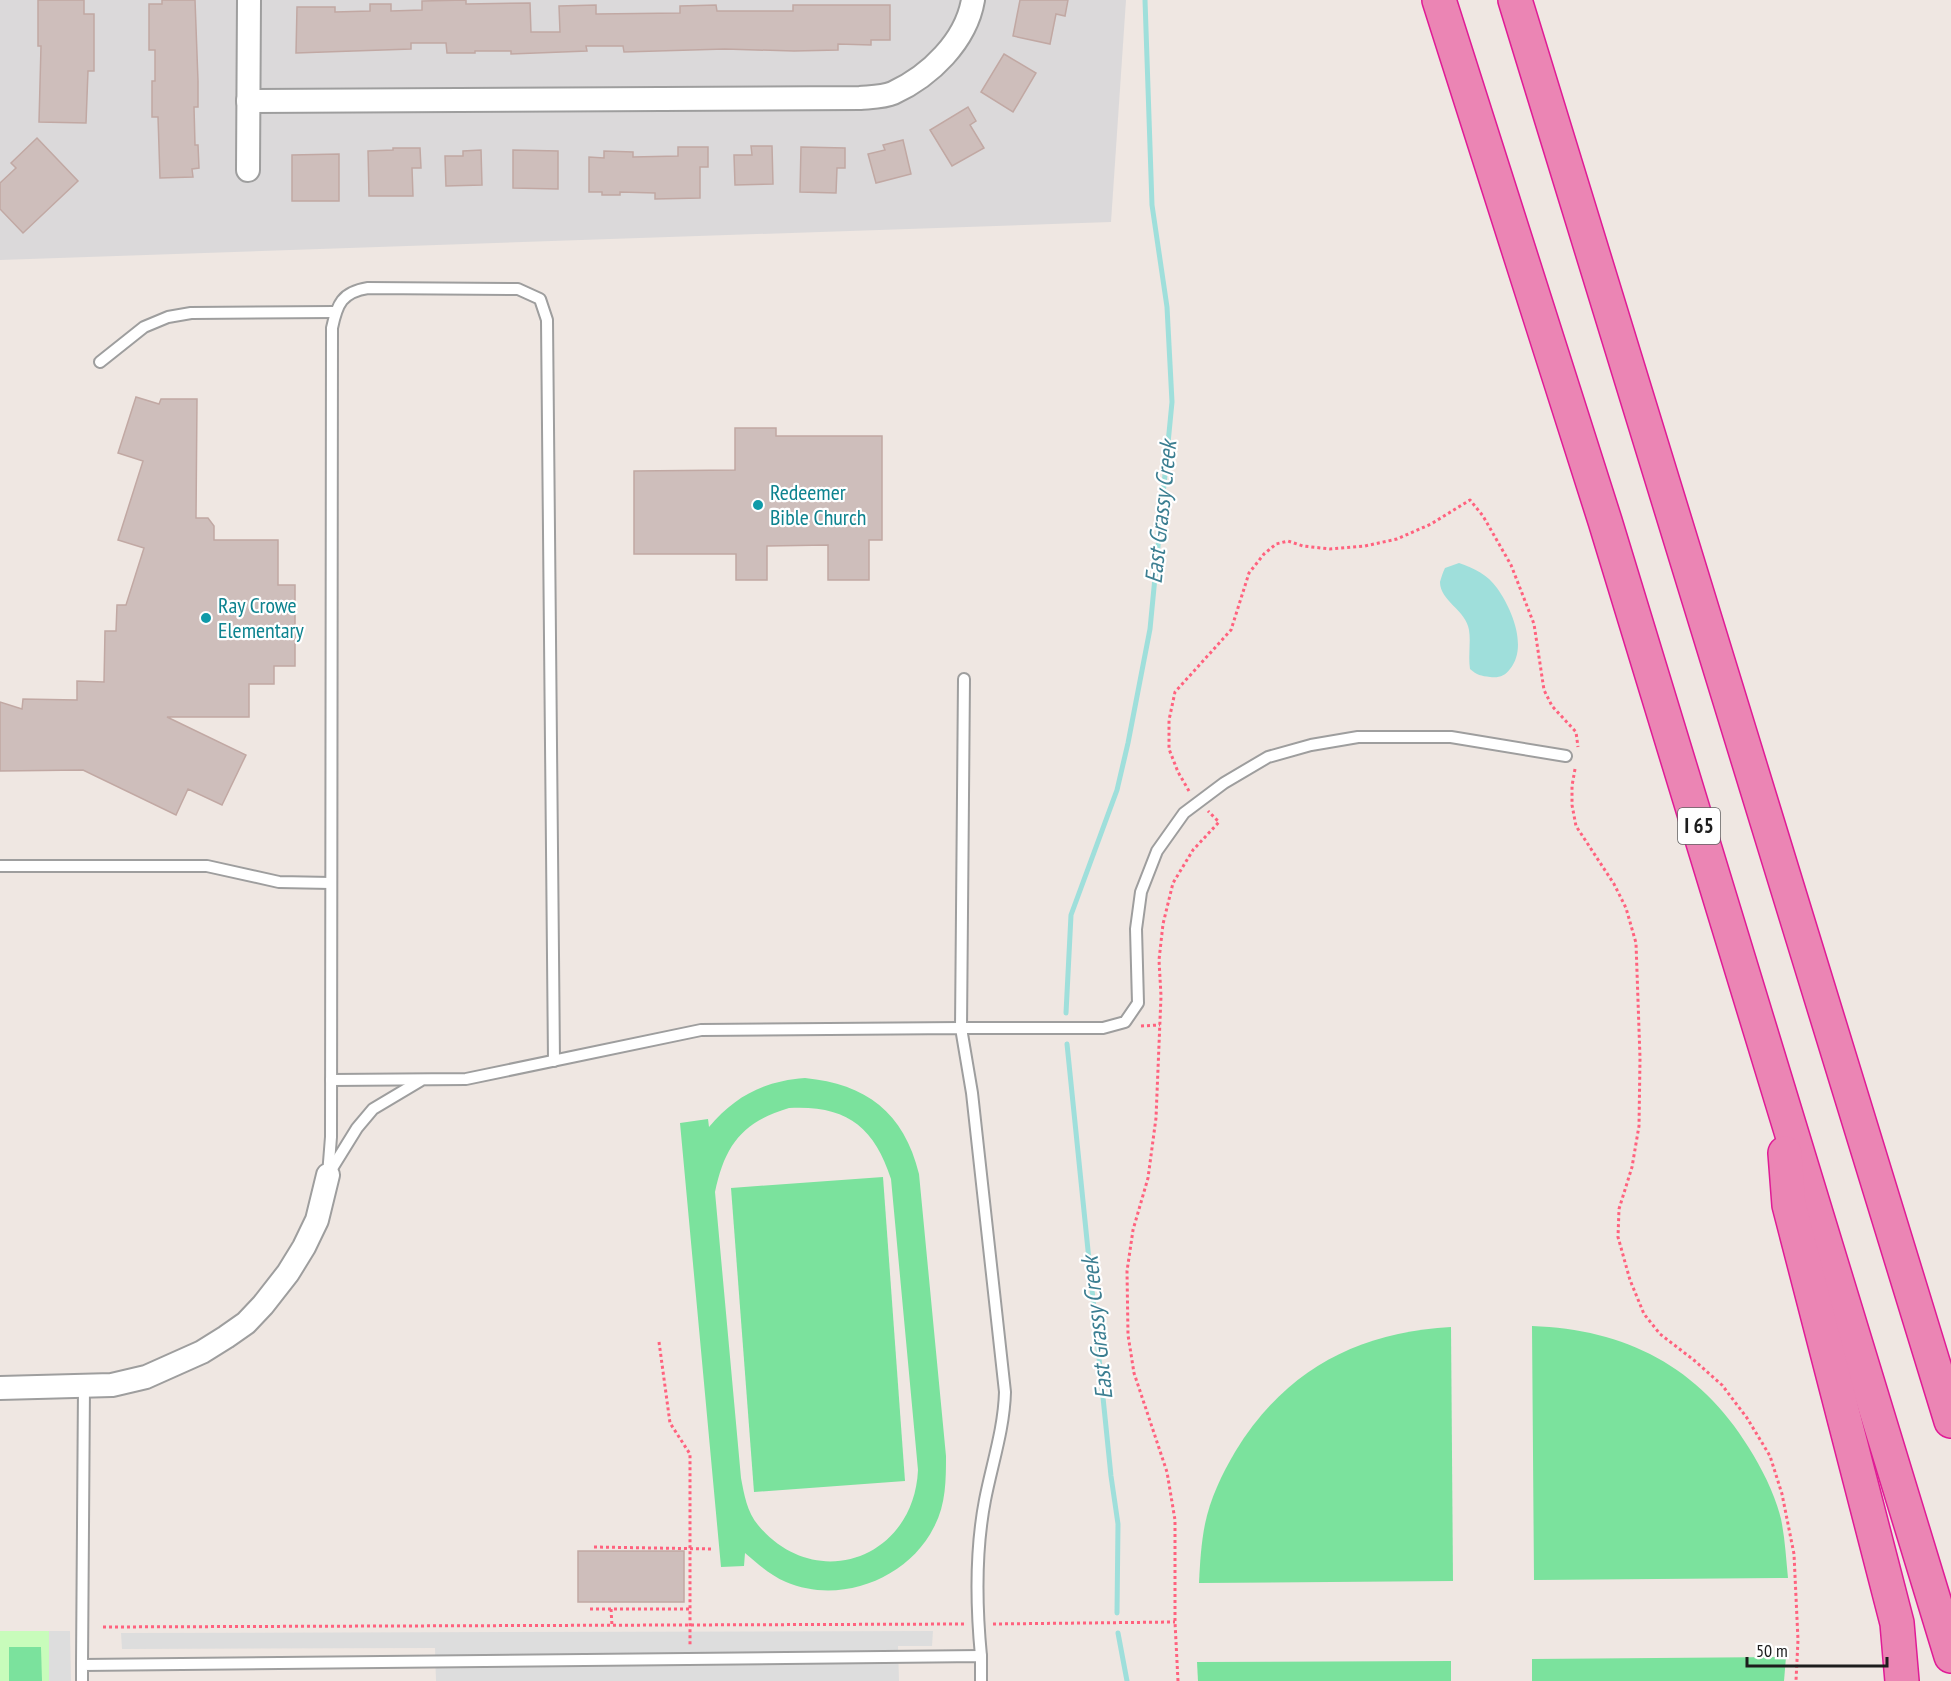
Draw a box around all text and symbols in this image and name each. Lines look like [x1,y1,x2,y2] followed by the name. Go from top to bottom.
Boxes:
[1138,436,1184,585] water label: East Grassy Creek
[770,478,866,531] place label: Redeemer Bible Church
[751,498,765,512] marker: Redeemer Bible Church
[218,591,305,644] place label: Ray Crowe Elementary
[199,611,213,625] marker: Ray Crowe Elementary
[1678,808,1720,844] road number: I 65
[1073,1252,1119,1401] water label: East Grassy Creek
[1747,1630,1886,1668] scale bar
[1756,1639,1788,1662] text: 50 m

